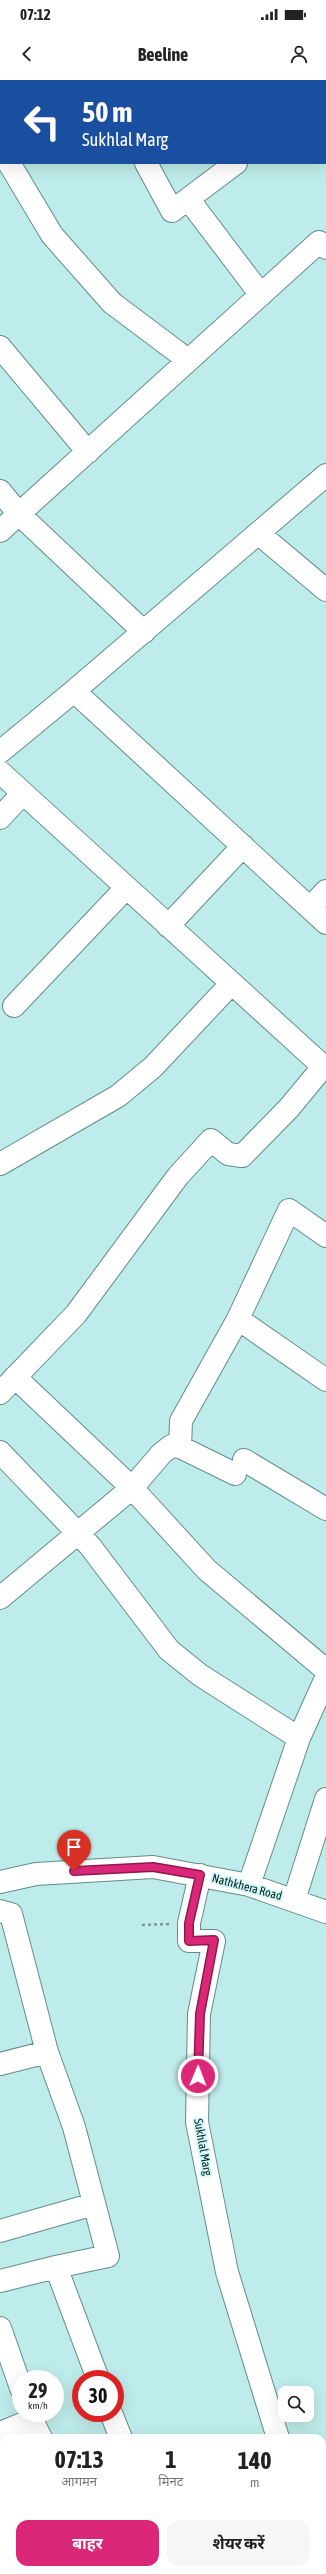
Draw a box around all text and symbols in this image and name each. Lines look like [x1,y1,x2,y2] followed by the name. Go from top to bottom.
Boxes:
[20,6,51,23] text: 07:12
[16,43,38,65] icon: back
[288,43,310,65] icon: person
[138,44,188,65] text: Beeline
[16,96,68,148] icon: left
[82,96,132,128] text: 50 m
[82,129,168,150] text: Sukhlal Marg
[57,1830,91,1871] pin
[63,1836,85,1858] icon: arrive
[210,1871,284,1903] street label: Nathkhera Road
[177,2055,219,2097] position arrow
[191,2117,215,2177] street label: Sukhlal Marg
[72,2370,124,2422] speed limit sign: 30
[29,2379,47,2402] text: 29
[278,2386,314,2422] map controls
[278,2386,314,2422] button: search
[28,2400,48,2411] text: km/h
[54,2446,104,2473] text: 07:13
[165,2446,176,2473] text: 1
[238,2447,272,2474] text: 140
[61,2474,97,2489] text: आगमन
[158,2474,183,2489] text: मिनट
[250,2475,259,2490] text: m
[16,2520,159,2566] button: बाहर
[167,2520,310,2566] button: शेयर करें

